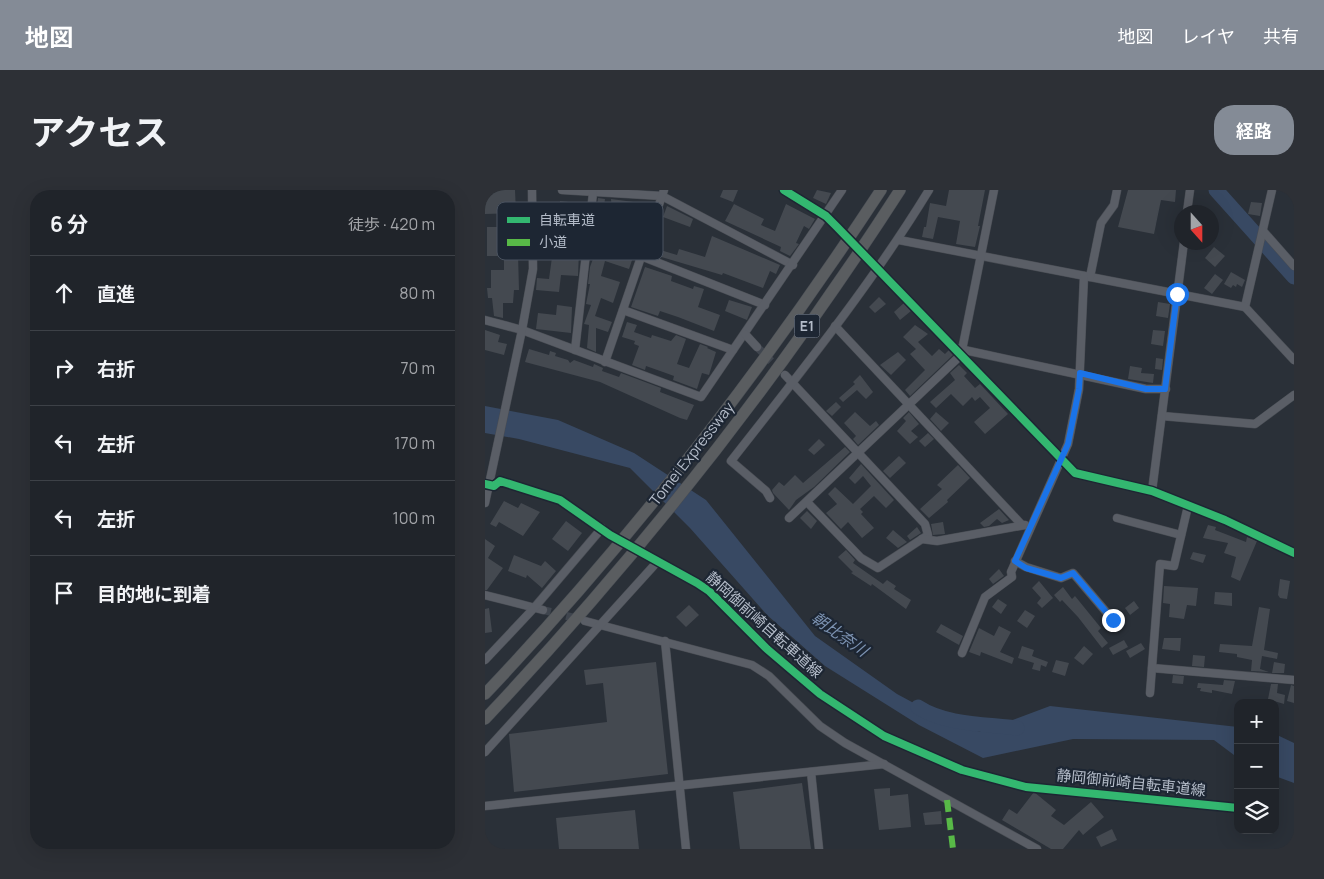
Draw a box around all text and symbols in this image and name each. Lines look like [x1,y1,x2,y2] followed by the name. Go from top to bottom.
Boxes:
[25,20,73,53] text: 地図
[1118,24,1154,48] text: 地図
[1182,24,1235,48] text: レイヤ
[1263,24,1299,48] text: 共有
[1214,105,1294,155] button: 経路
[30,108,168,156] text: アクセス
[497,202,663,260] legend
[1174,205,1219,250] north arrow
[50,210,88,238] text: 6 分
[539,210,595,229] text: 自転車道
[348,213,435,235] text: 徒歩 · 420 m
[539,232,567,251] text: 小道
[50,279,78,307] icon: ahead
[97,281,135,307] text: 直進
[399,282,435,304] text: 80 m
[1166,283,1189,306] route start
[795,314,819,338] road number: E1
[50,354,78,382] icon: right
[97,356,135,382] text: 右折
[400,357,435,379] text: 70 m
[644,397,739,510] street label: Tomei Expressway
[50,429,78,457] icon: left
[97,431,135,457] text: 左折
[394,432,435,454] text: 170 m
[50,504,78,532] icon: left
[97,506,135,532] text: 左折
[392,507,435,529] text: 100 m
[702,567,827,683] street label: 静岡御前崎自転車道線
[50,579,78,607] icon: arrive
[97,581,211,607] text: 目的地に到着
[807,607,874,663] water label: 朝比奈川
[1102,609,1125,632] route end
[1234,699,1279,834] map controls
[1234,699,1279,744] button: +
[1234,744,1279,789] button: −
[1055,764,1207,801] street label: 静岡御前崎自転車道線
[1234,789,1279,834] button: layers

